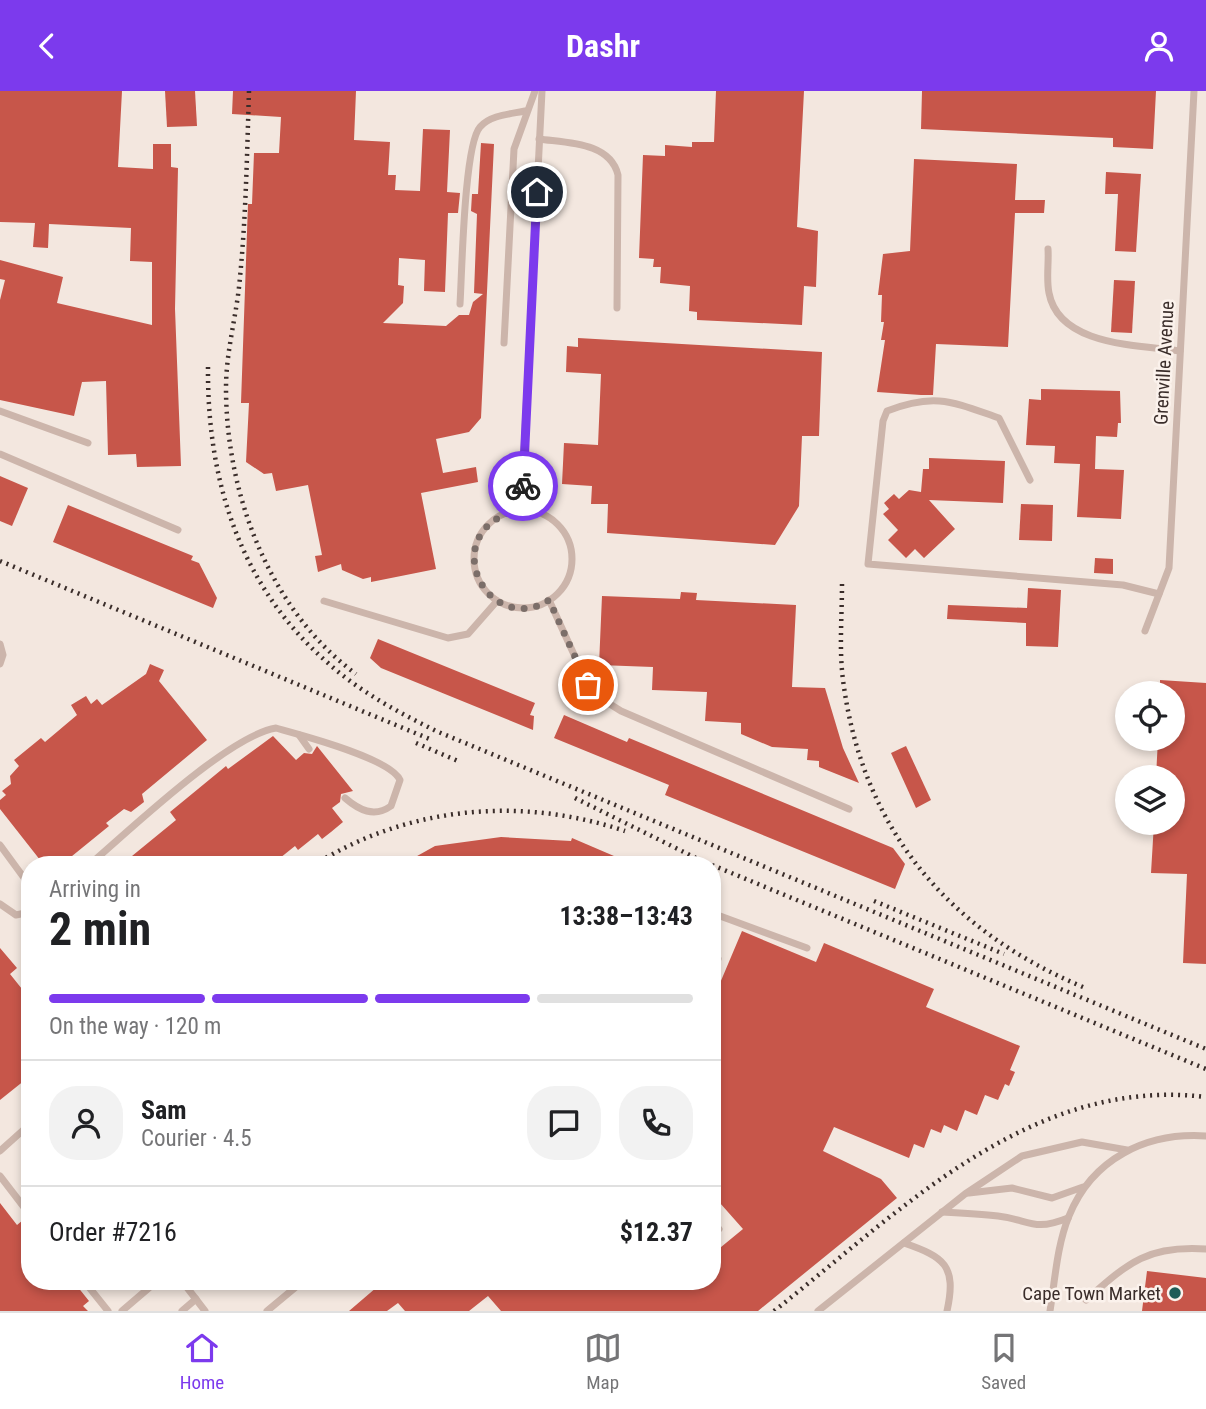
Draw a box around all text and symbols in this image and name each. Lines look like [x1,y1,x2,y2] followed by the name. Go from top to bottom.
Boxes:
[28,27,66,65] icon: back
[566,27,640,65] text: Dashr
[1140,27,1178,65] icon: person
[507,162,567,222] pin
[518,173,556,211] icon: home
[1149,300,1179,426] street label: Grenville Avenue
[488,451,558,521] courier
[504,467,542,505] icon: bike
[558,655,618,715] pin
[569,666,607,704] icon: bag
[1115,681,1185,835] map controls
[1115,681,1185,751] button: locate
[1115,765,1185,835] button: layers
[49,876,141,903] text: Arriving in
[559,901,693,931] text: 13:38–13:43
[49,902,151,956] text: 2 min
[49,1013,221,1040] text: On the way · 120 m
[49,1086,123,1160] button: person
[527,1086,601,1160] button: chat
[619,1086,693,1160] button: phone
[141,1095,187,1125] text: Sam
[141,1125,252,1152] text: Courier · 4.5
[49,1217,177,1247] text: Order #7216
[620,1217,693,1247] text: $12.37
[1022,1282,1161,1305] place label: Cape Town Market
[1167,1285,1183,1301] marker: Cape Town Market
[180,1329,224,1394] tab: Home
[584,1329,622,1394] tab: Map
[981,1329,1026,1394] tab: Saved

